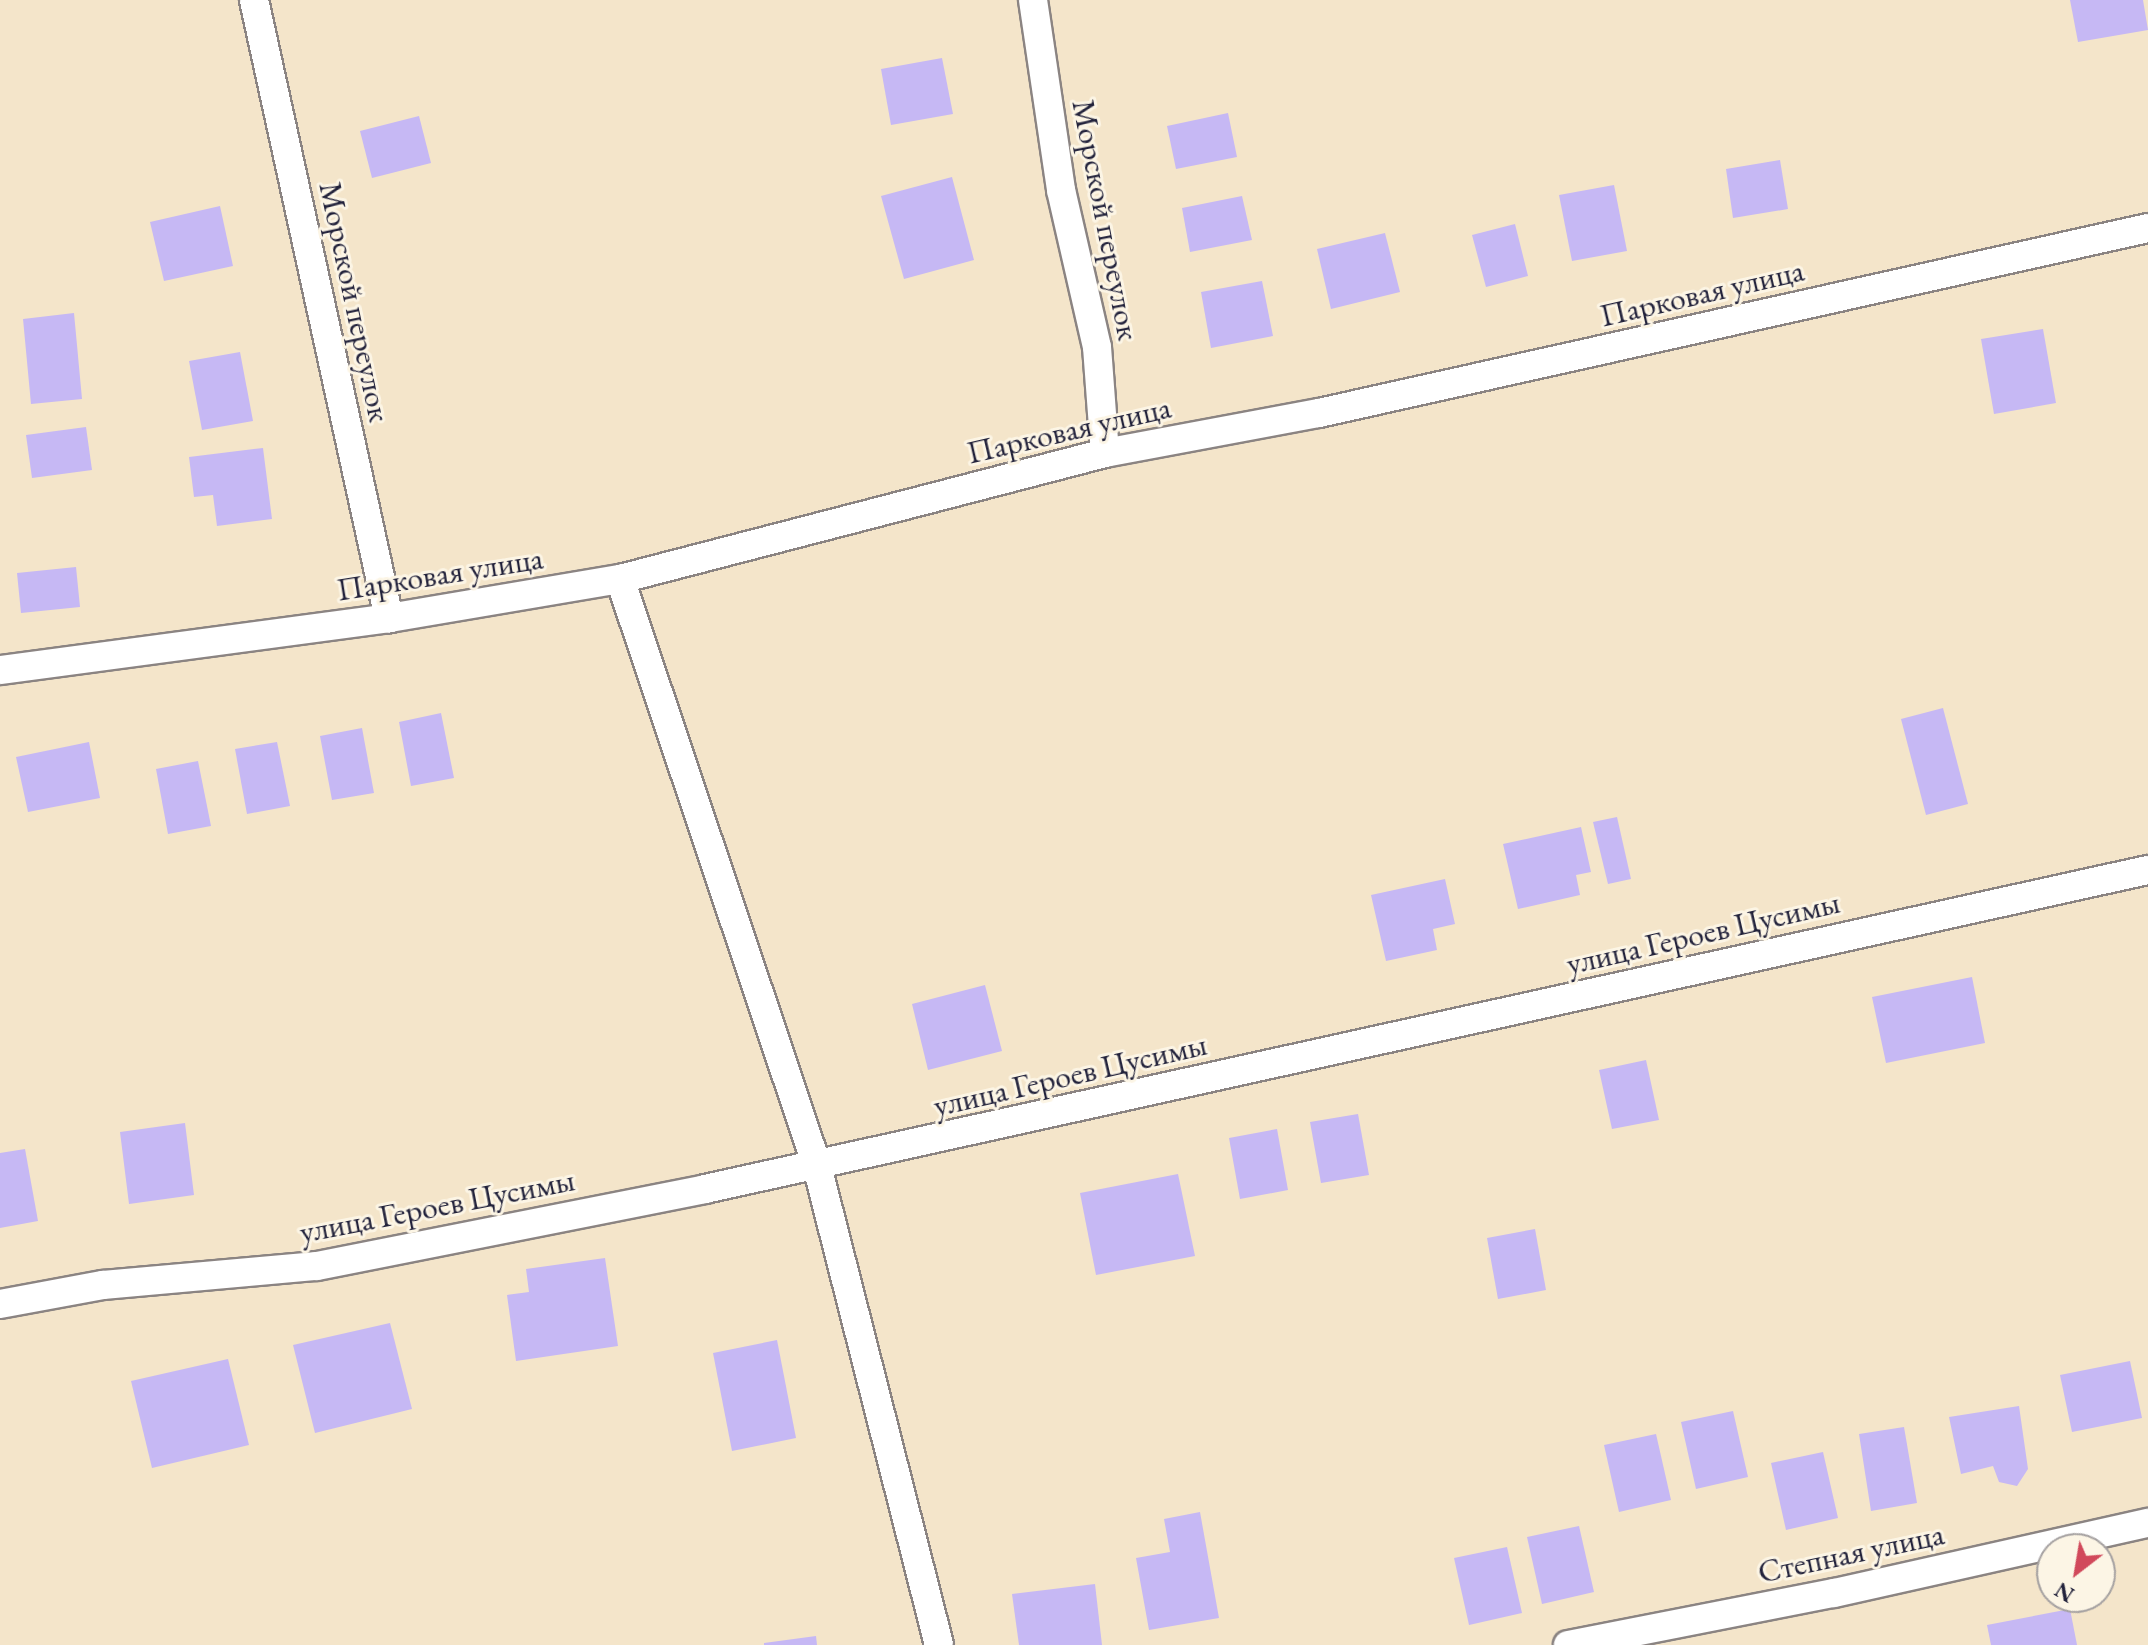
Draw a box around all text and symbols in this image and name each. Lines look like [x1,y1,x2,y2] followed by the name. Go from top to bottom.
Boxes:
[1064,96,1148,344] street label: Морской переулок
[311,178,399,426] street label: Морской переулок
[1596,251,1808,335] street label: Парковая улица
[963,388,1175,472] street label: Парковая улица
[334,539,546,609] street label: Парковая улица
[1563,883,1843,983] street label: улица Героев Цусимы
[930,1025,1210,1125] street label: улица Героев Цусимы
[296,1161,578,1251] street label: улица Героев Цусимы
[1754,1515,1948,1591] street label: Степная улица
[2036,1533,2116,1613] north arrow
[2049,1575,2080,1609] text: N

